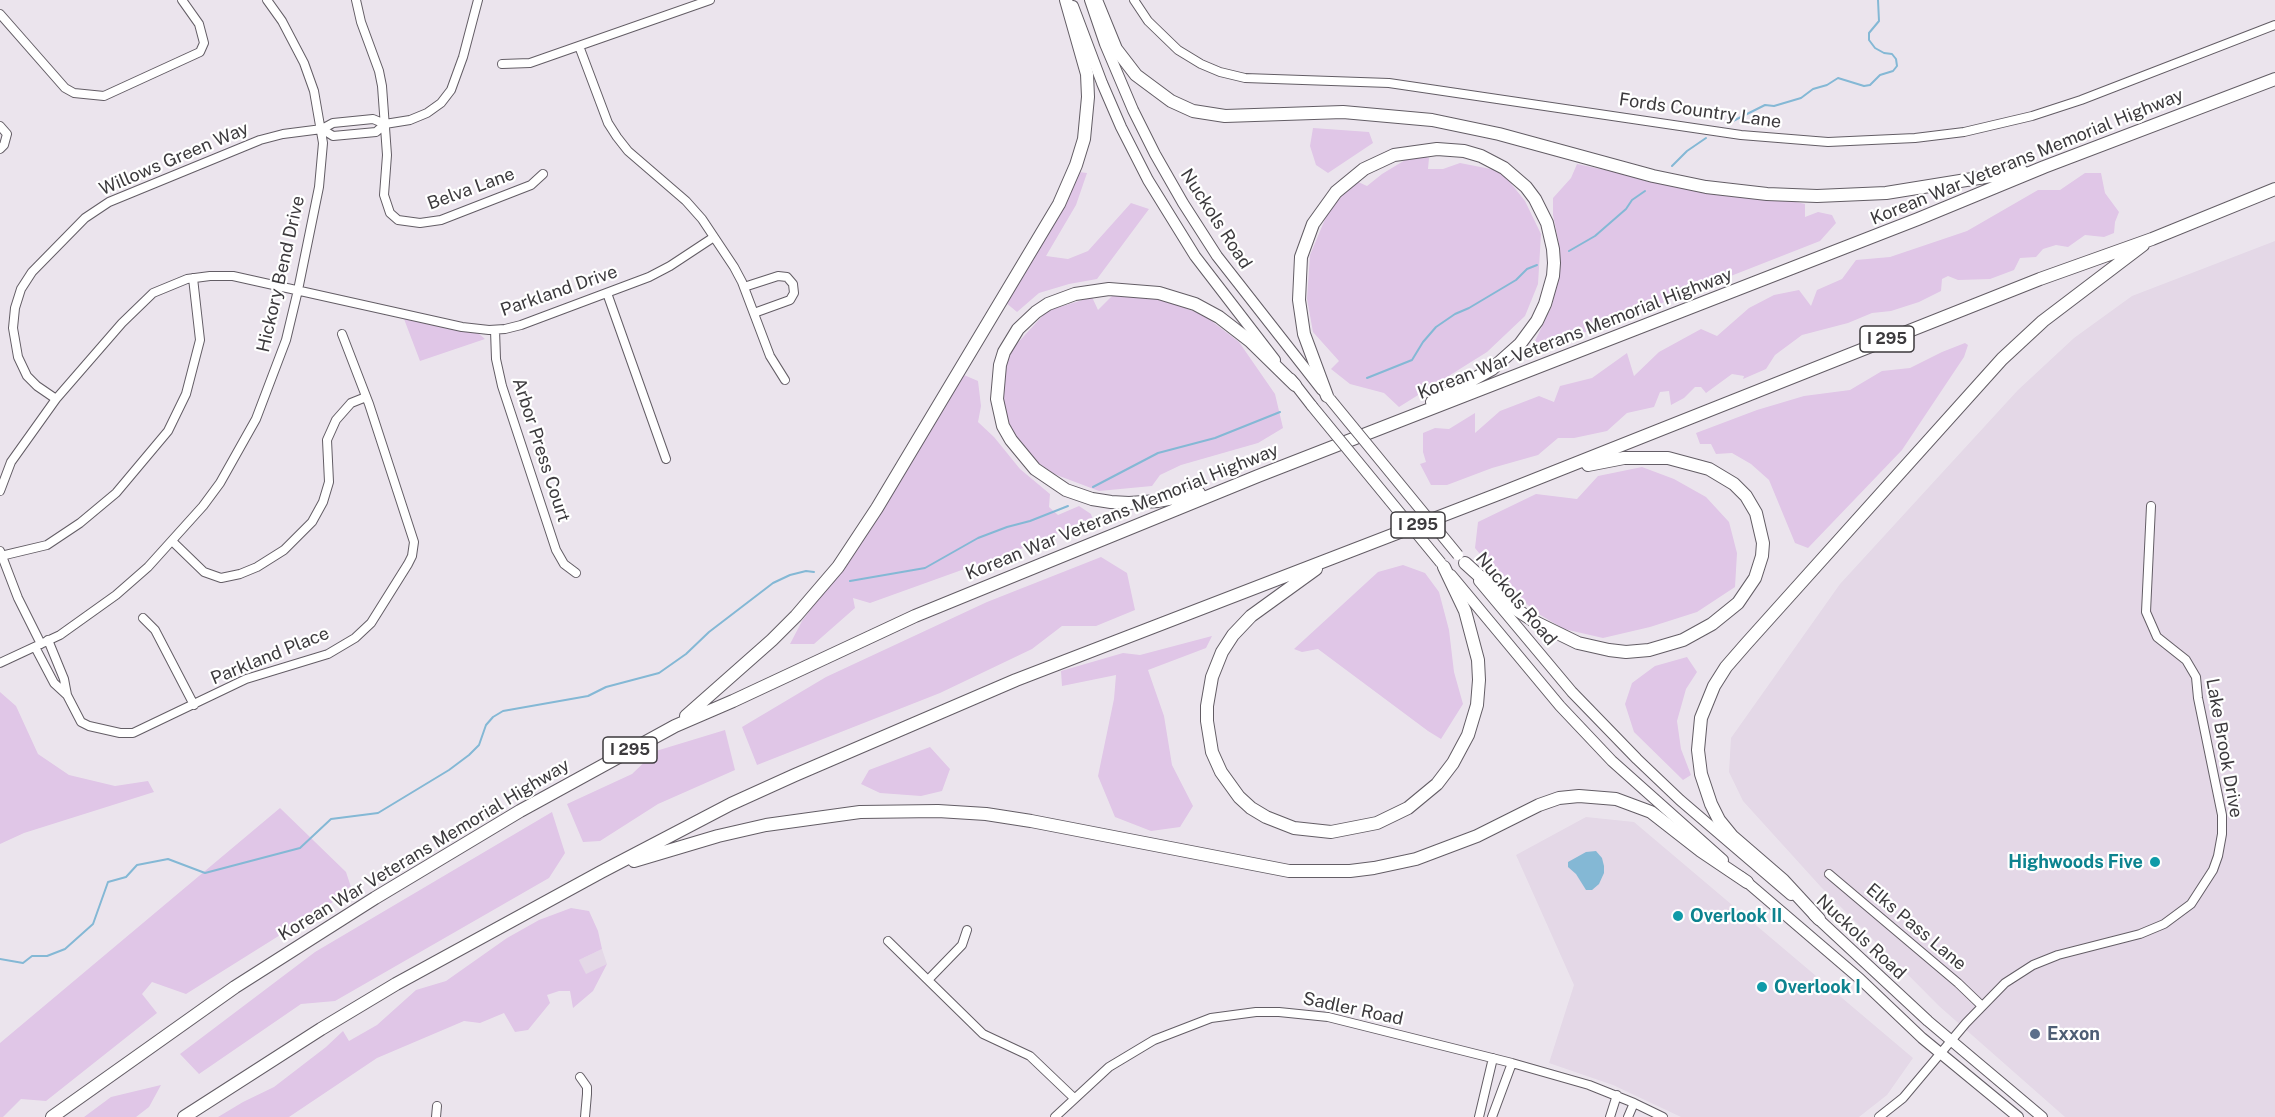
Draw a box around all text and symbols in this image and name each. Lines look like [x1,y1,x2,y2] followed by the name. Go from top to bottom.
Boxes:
[1867,84,2187,230] street label: Korean War Veterans Memorial Highway
[1617,89,1783,133] street label: Fords Country Lane
[96,118,252,200] street label: Willows Green Way
[424,163,518,215] street label: Belva Lane
[1176,165,1256,273] street label: Nuckols Road
[252,194,310,354] street label: Hickory Bend Drive
[498,261,620,321] street label: Parkland Drive
[1415,264,1735,404] street label: Korean War Veterans Memorial Highway
[1860,326,1914,352] road number: I 295
[508,375,574,525] street label: Arbor Press Court
[962,439,1282,585] street label: Korean War Veterans Memorial Highway
[1391,512,1445,538] road number: I 295
[1471,548,1561,650] street label: Nuckols Road
[208,622,332,690] street label: Parkland Place
[2201,677,2247,819] street label: Lake Brook Drive
[603,737,657,763] road number: I 295
[275,754,573,946] street label: Korean War Veterans Memorial Highway
[2008,851,2143,873] place label: Highwoods Five
[2148,855,2162,869] marker: Highwoods Five
[1862,879,1970,975] street label: Elks Pass Lane
[1812,890,1910,984] street label: Nuckols Road
[1690,905,1782,927] place label: Overlook II
[1671,909,1685,923] marker: Overlook II
[1774,976,1861,998] place label: Overlook I
[1755,980,1769,994] marker: Overlook I
[1301,988,1405,1030] street label: Sadler Road
[2047,1023,2100,1045] place label: Exxon
[2028,1027,2042,1041] marker: Exxon

